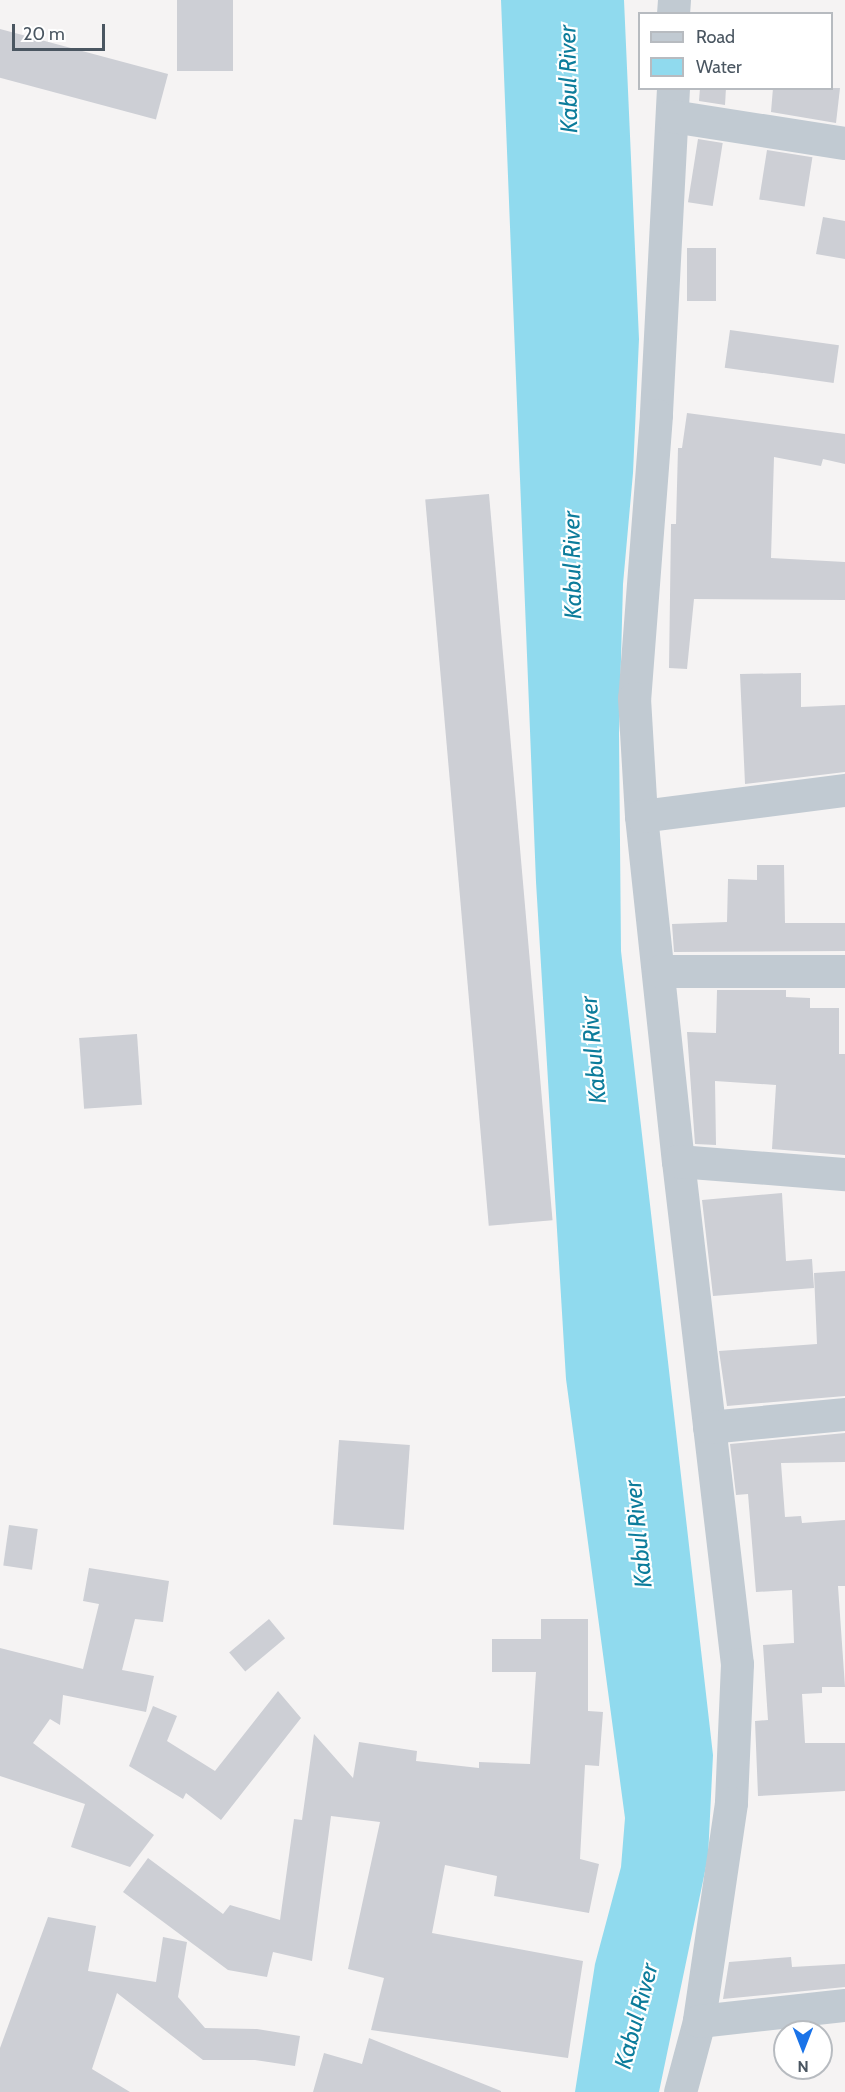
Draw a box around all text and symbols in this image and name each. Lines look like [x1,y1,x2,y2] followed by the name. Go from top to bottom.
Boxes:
[15,12,108,50] scale bar
[638,12,833,90] legend
[23,23,65,45] text: 20 m
[553,25,583,133] water label: Kabul River
[696,26,735,48] text: Road
[696,56,742,78] text: Water
[557,511,587,619] water label: Kabul River
[574,995,612,1105] water label: Kabul River
[618,1479,658,1589] water label: Kabul River
[608,1960,664,2072] water label: Kabul River
[773,2020,833,2080] north arrow
[797,2057,809,2076] text: N

